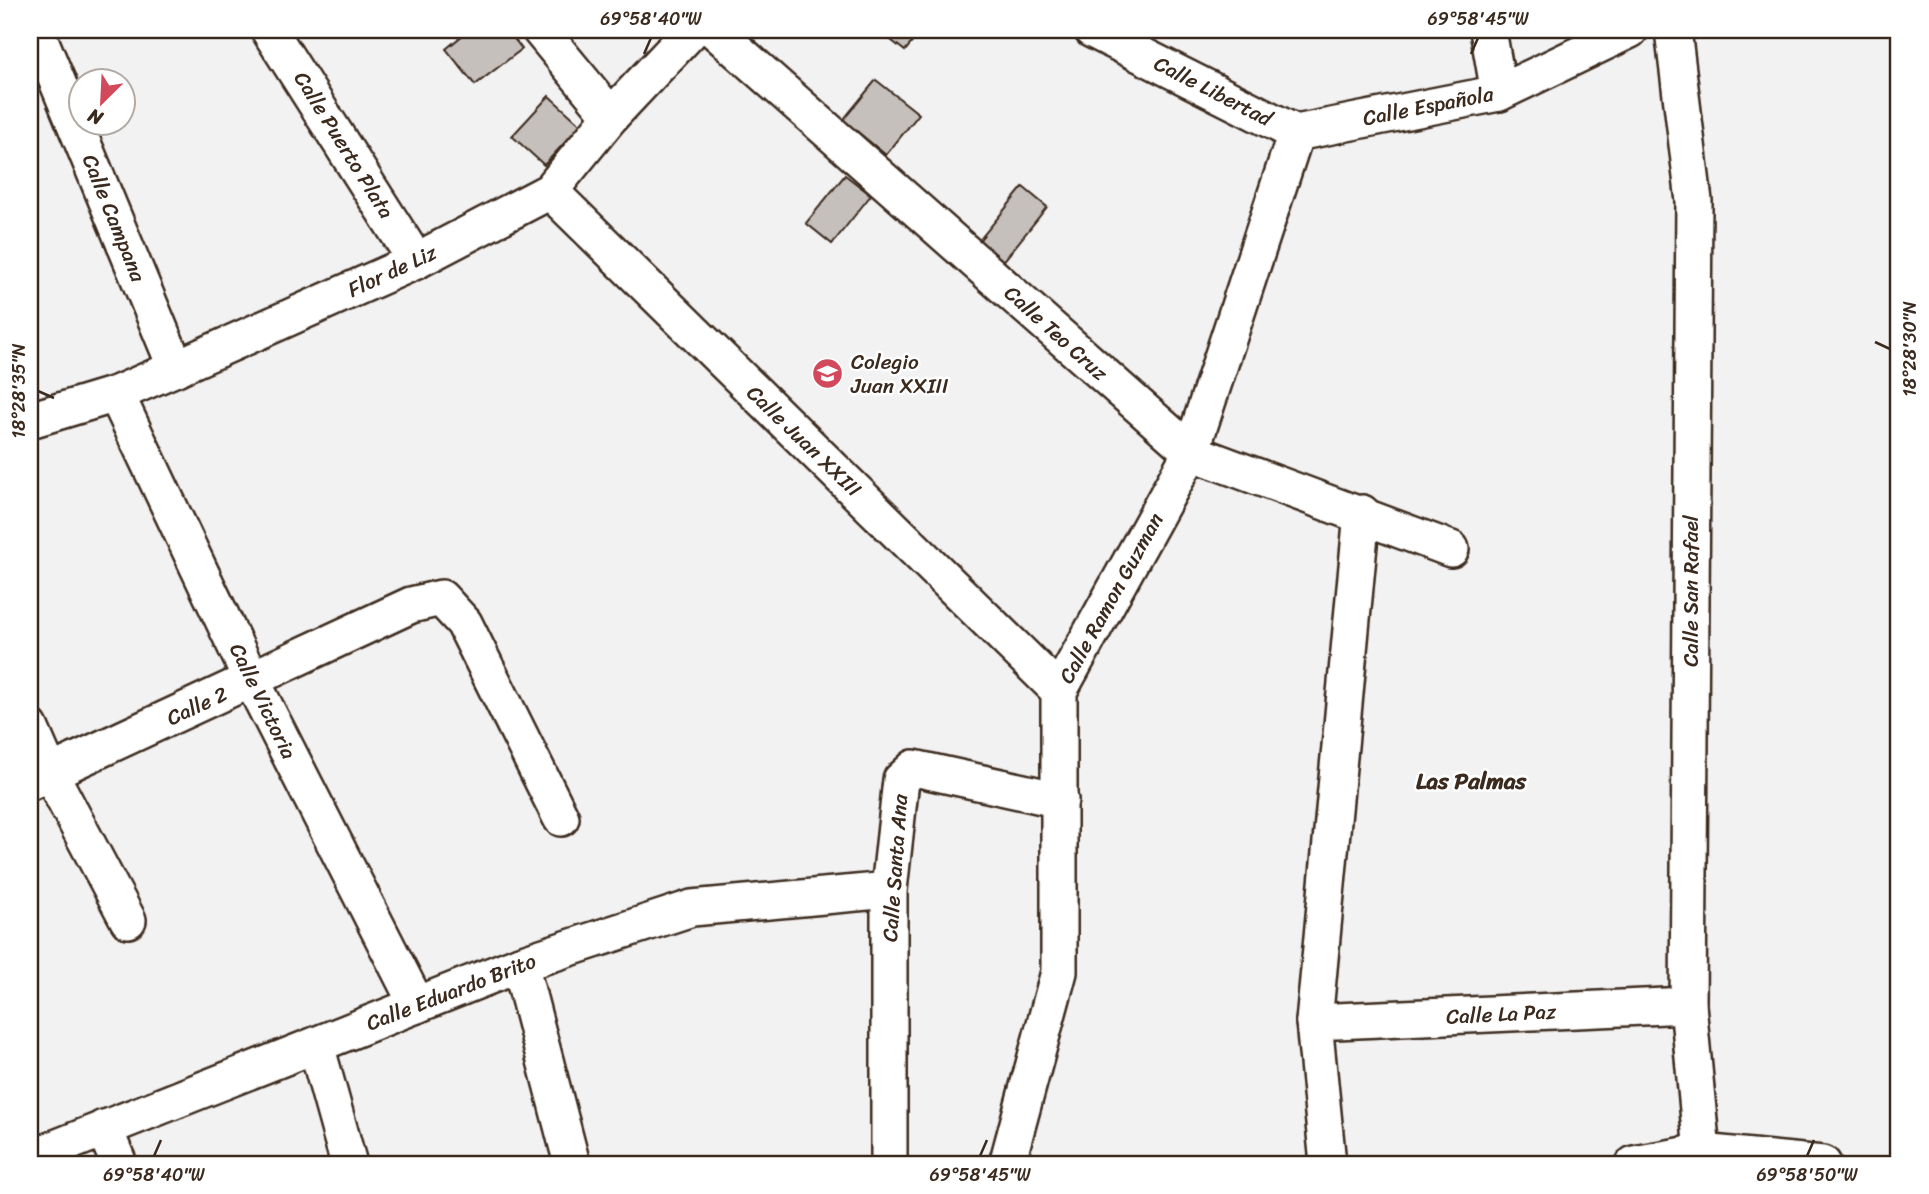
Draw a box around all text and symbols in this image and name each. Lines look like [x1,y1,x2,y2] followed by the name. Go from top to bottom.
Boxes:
[600,3,703,35] text: 69°58'40"W
[1427,3,1530,35] text: 69°58'45"W
[1147,45,1281,138] street label: Calle Libertad
[283,64,405,227] street label: Calle Puerto Plata
[66,66,136,136] north arrow
[1359,75,1497,137] street label: Calle Española
[82,99,109,135] text: N
[71,148,157,288] street label: Calle Campana
[341,233,444,308] street label: Flor de Liz
[995,275,1118,391] street label: Calle Teo Cruz
[1894,301,1926,397] text: 18°28'30"N
[3,343,35,439] text: 18°28'35"N
[850,343,949,405] place label: Colegio Juan XXIII
[811,357,845,391] school or university icon: Colegio Juan XXIII
[737,375,871,507] street label: Calle Juan XXIII
[1048,505,1174,691] street label: Calle Ramon Guzman
[1672,514,1710,667] street label: Calle San Rafael
[218,636,308,766] street label: Calle Victoria
[160,675,234,737] street label: Calle 2
[1416,761,1527,802] district label: Las Palmas
[871,792,919,943] street label: Calle Santa Ana
[360,942,542,1042] street label: Calle Eduardo Brito
[1445,992,1558,1036] street label: Calle La Paz
[103,1159,206,1191] text: 69°58'40"W
[929,1159,1032,1191] text: 69°58'45"W
[1756,1159,1859,1191] text: 69°58'50"W

